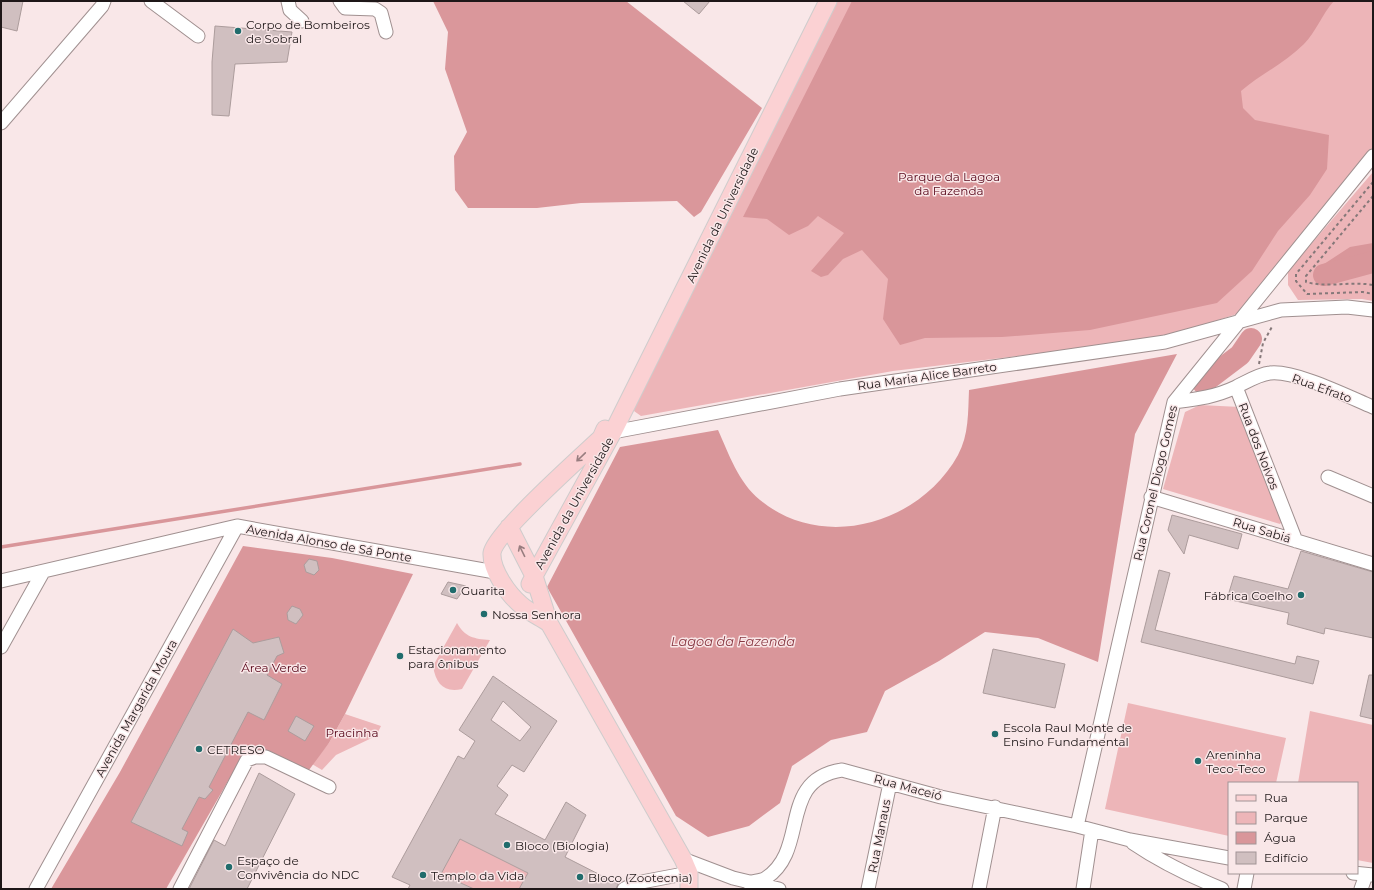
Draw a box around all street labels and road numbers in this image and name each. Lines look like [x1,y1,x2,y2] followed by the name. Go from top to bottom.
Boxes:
[683,145,761,285] street label: Avenida da Universidade
[856,359,998,393] street label: Rua Maria Alice Barreto
[1290,370,1354,406] street label: Rua Efrato
[1236,400,1283,492] street label: Rua dos Noivos
[1130,404,1180,562] street label: Rua Coronel Diogo Gomes
[531,434,617,572] street label: Avenida da Universidade
[1231,514,1293,546] street label: Rua Sabiá
[245,521,413,565] street label: Avenida Alonso de Sá Ponte
[92,637,180,779] street label: Avenida Margarida Moura
[872,771,944,803] street label: Rua Maceió
[865,798,894,874] street label: Rua Manaus

